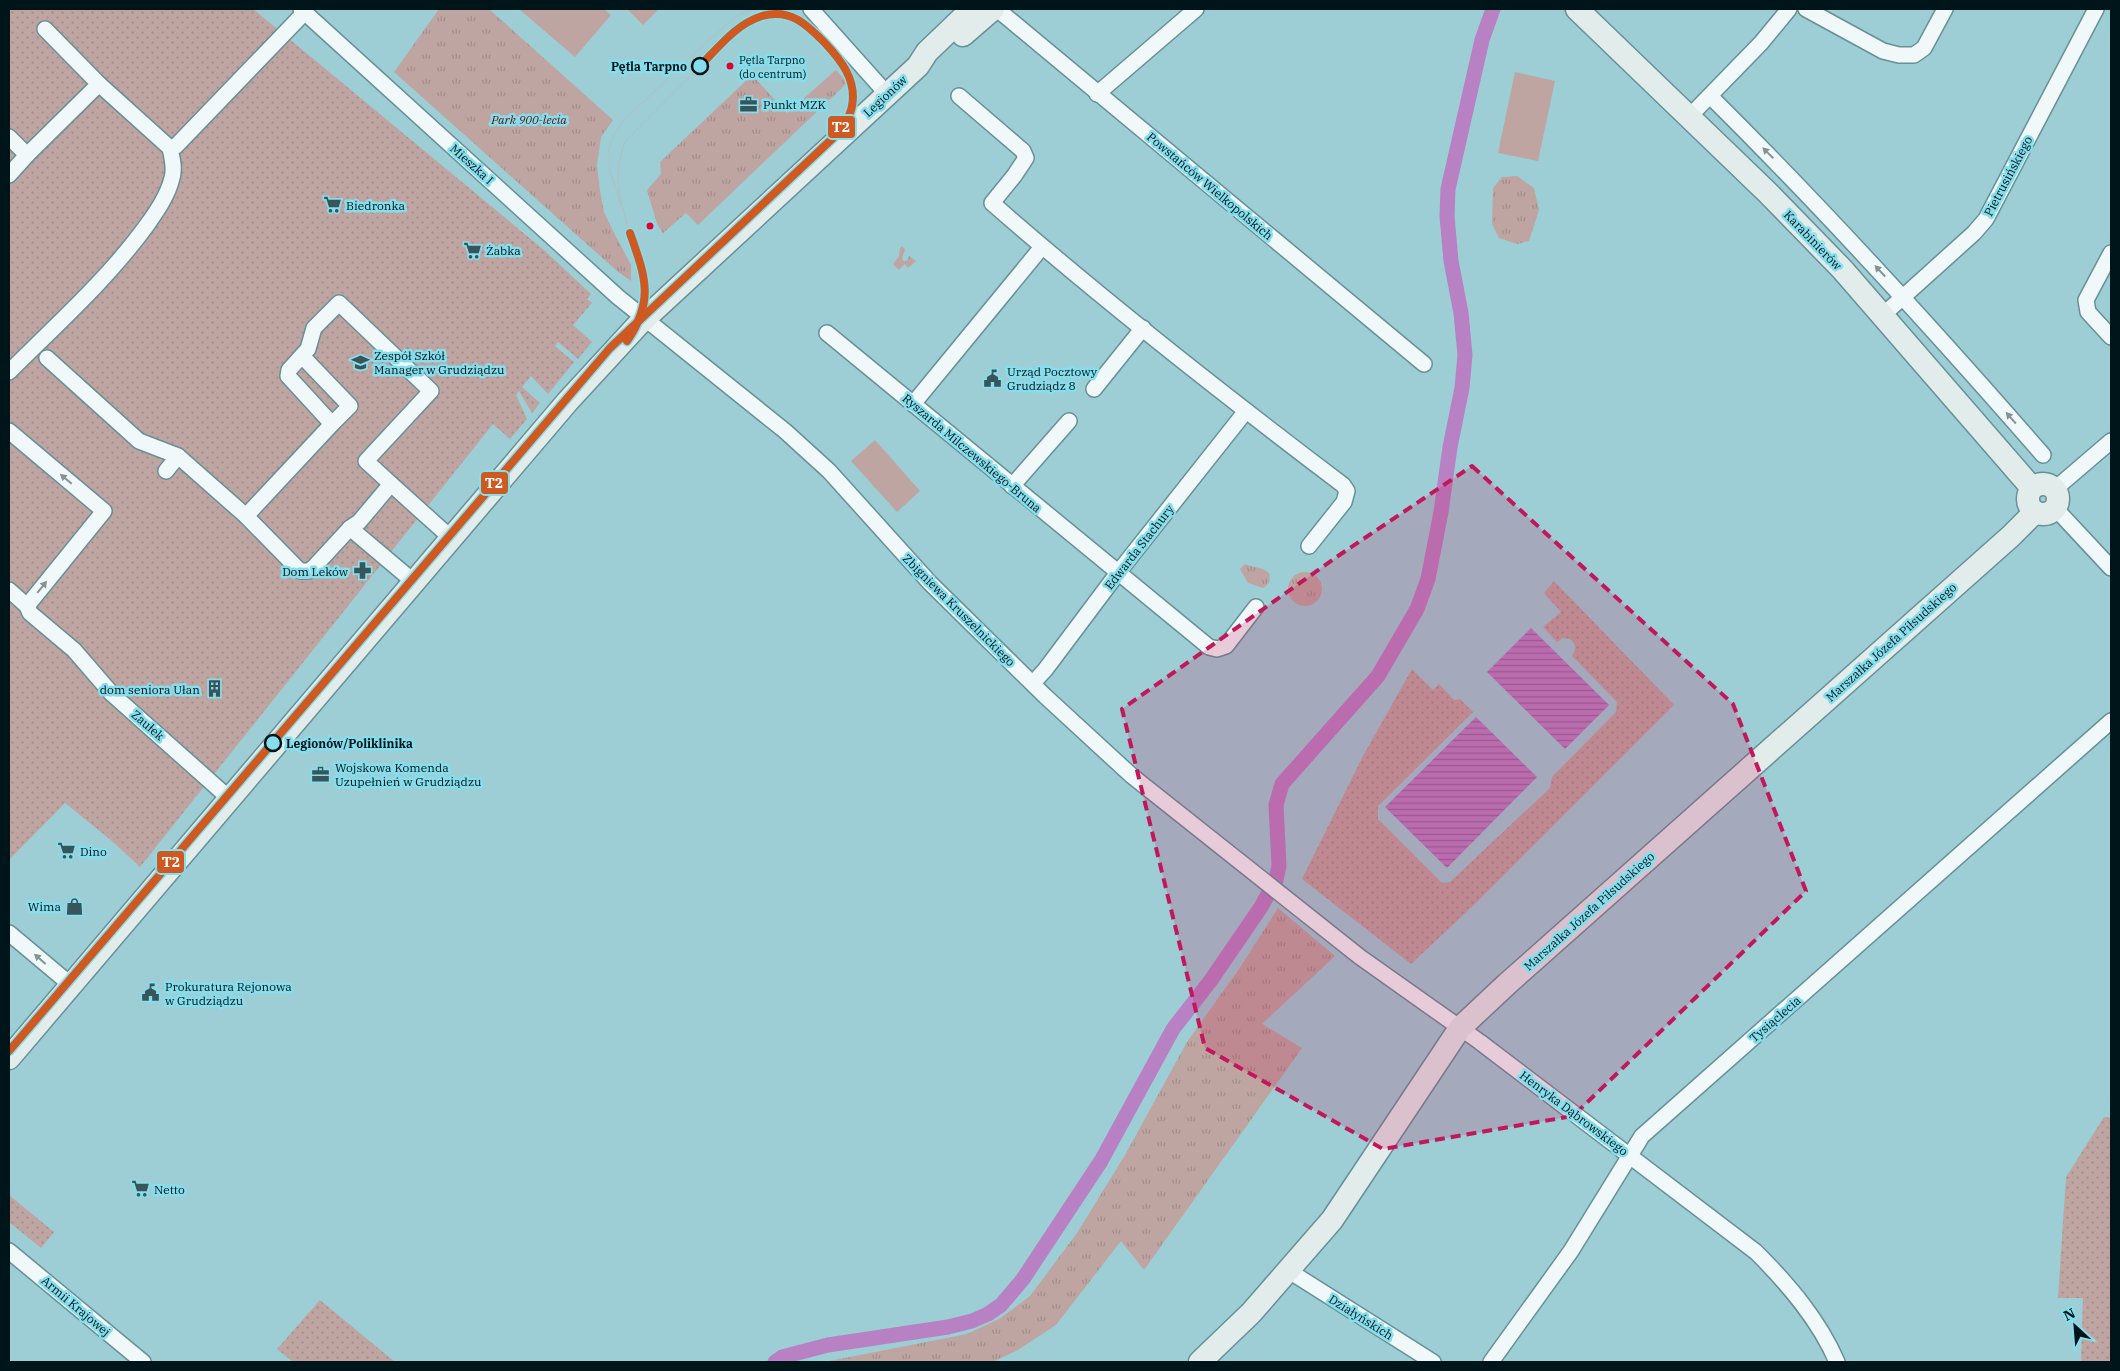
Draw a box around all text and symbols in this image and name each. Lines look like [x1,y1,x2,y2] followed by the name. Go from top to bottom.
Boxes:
[739,53,806,81] place label: Pętla Tarpno (do centrum)
[691,57,709,75] marker: Pętla Tarpno
[611,59,687,74] place label: Pętla Tarpno
[725,61,735,71] marker: Pętla Tarpno (do centrum)
[860,72,910,120] street label: Legionów
[739,94,759,114] office icon: Punkt MZK
[763,97,827,112] place label: Punkt MZK
[490,112,567,127] park label: Park 900-lecia
[827,115,856,139] line badge: T2
[832,118,850,136] text: T2
[1144,129,1276,243] street label: Powstańców Wielkopolskich
[1981,133,2036,219] street label: Pietrusińskiego
[447,141,497,187] street label: Mieszka I
[1762,148,1774,160] one-way arrow
[322,195,342,215] supermarket icon: Biedronka
[346,198,405,213] place label: Biedronka
[1781,207,1846,273] street label: Karabinierów
[645,221,655,231] unlabelled marker
[462,240,482,260] supermarket icon: Żabka
[486,243,521,258] place label: Żabka
[1874,265,1886,277] one-way arrow
[374,348,505,377] place label: Zespół Szkół Manager w Grudziądzu
[350,352,370,372] school or university icon: Zespół Szkół Manager w Grudziądzu
[1007,364,1098,393] place label: Urząd Pocztowy Grudziądz 8
[983,368,1003,388] public building icon: Urząd Pocztowy Grudziądz 8
[899,390,1045,516] street label: Ryszarda Milczewskiego-Bruna
[2005,413,2017,425] one-way arrow
[480,471,509,495] line badge: T2
[60,474,73,485] one-way arrow
[485,474,503,492] text: T2
[1101,501,1177,592] street label: Edwarda Stachury
[900,551,1018,669] street label: Zbigniewa Kruszelnickiego
[352,561,372,581] pharmacy icon: Dom Leków
[282,564,349,579] place label: Dom Leków
[1823,579,1959,705] street label: Marszałka Józefa Piłsudskiego
[37,581,48,594] one-way arrow
[204,679,224,699] building icon: dom seniora Ułan
[100,682,200,697] place label: dom seniora Ułan
[128,707,168,743] street label: Zaułek
[264,734,282,752] marker: Legionów/Poliklinika
[286,736,413,751] place label: Legionów/Poliklinika
[335,760,482,789] place label: Wojskowa Komenda Uzupełnień w Grudziądzu
[311,764,331,784] office icon: Wojskowa Komenda Uzupełnień w Grudziądzu
[56,841,76,861] supermarket icon: Dino
[80,844,107,859] place label: Dino
[1521,848,1657,974] street label: Marszałka Józefa Piłsudskiego
[156,850,185,874] line badge: T2
[162,853,180,871] text: T2
[65,896,85,916] shop icon: Wima
[28,899,61,914] place label: Wima
[33,954,46,965] one-way arrow
[165,979,292,1008] place label: Prokuratura Rejonowa w Grudziądzu
[141,983,161,1003] public building icon: Prokuratura Rejonowa w Grudziądzu
[1746,992,1804,1045] street label: Tysiąclecia
[1517,1067,1631,1159] street label: Henryka Dąbrowskiego
[130,1179,150,1199] supermarket icon: Netto
[154,1182,185,1197] place label: Netto
[39,1273,113,1339] street label: Armii Krajowej
[1326,1291,1396,1343] street label: Działyńskich
[2050,1301,2100,1351] north arrow
[2060,1304,2078,1325] text: N

